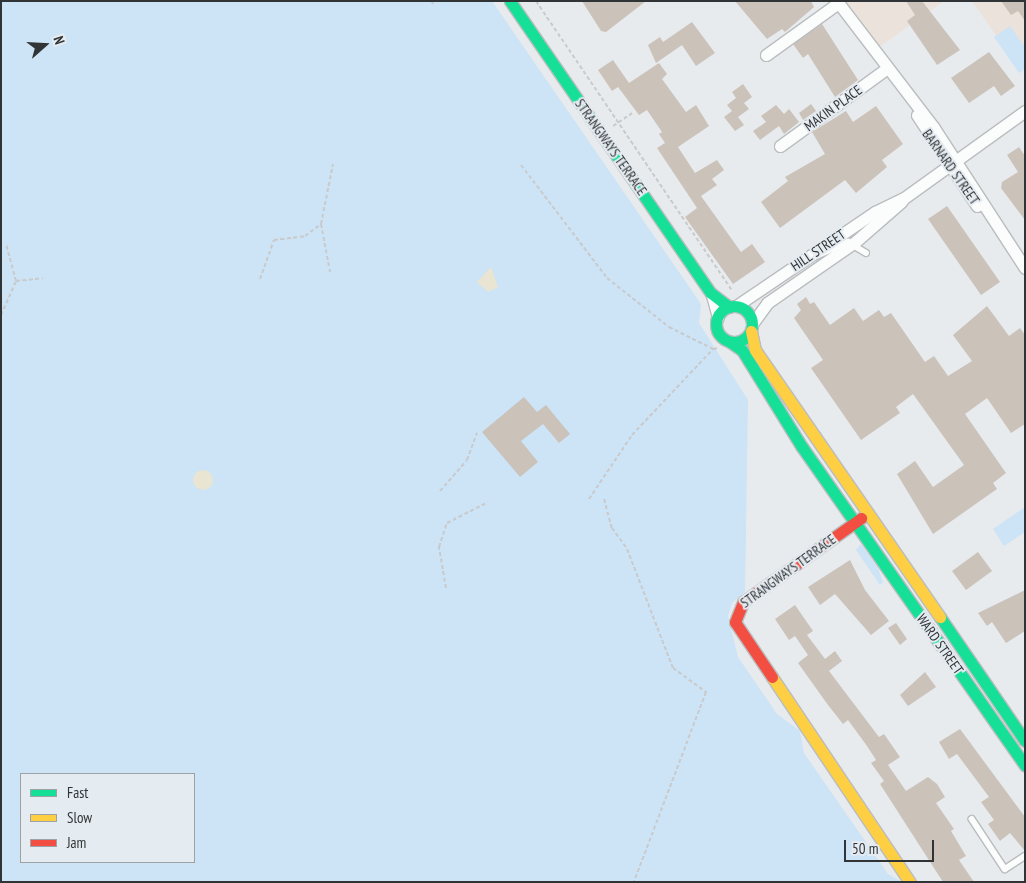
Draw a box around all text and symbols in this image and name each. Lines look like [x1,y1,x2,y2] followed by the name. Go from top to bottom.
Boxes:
[20,20,70,70] north arrow
[49,34,69,47] text: N
[801,81,865,135] street label: MAKIN PLACE
[571,95,651,199] street label: STRANGWAYS TERRACE
[919,126,983,208] street label: BARNARD STREET
[787,226,849,274] street label: HILL STREET
[737,531,839,611] street label: STRANGWAYS TERRACE
[913,611,967,677] street label: WARD STREET
[20,773,195,863] legend
[67,783,88,802] text: Fast
[67,808,92,827] text: Slow
[846,830,936,862] scale bar
[67,833,86,852] text: Jam
[852,839,878,858] text: 50 m

